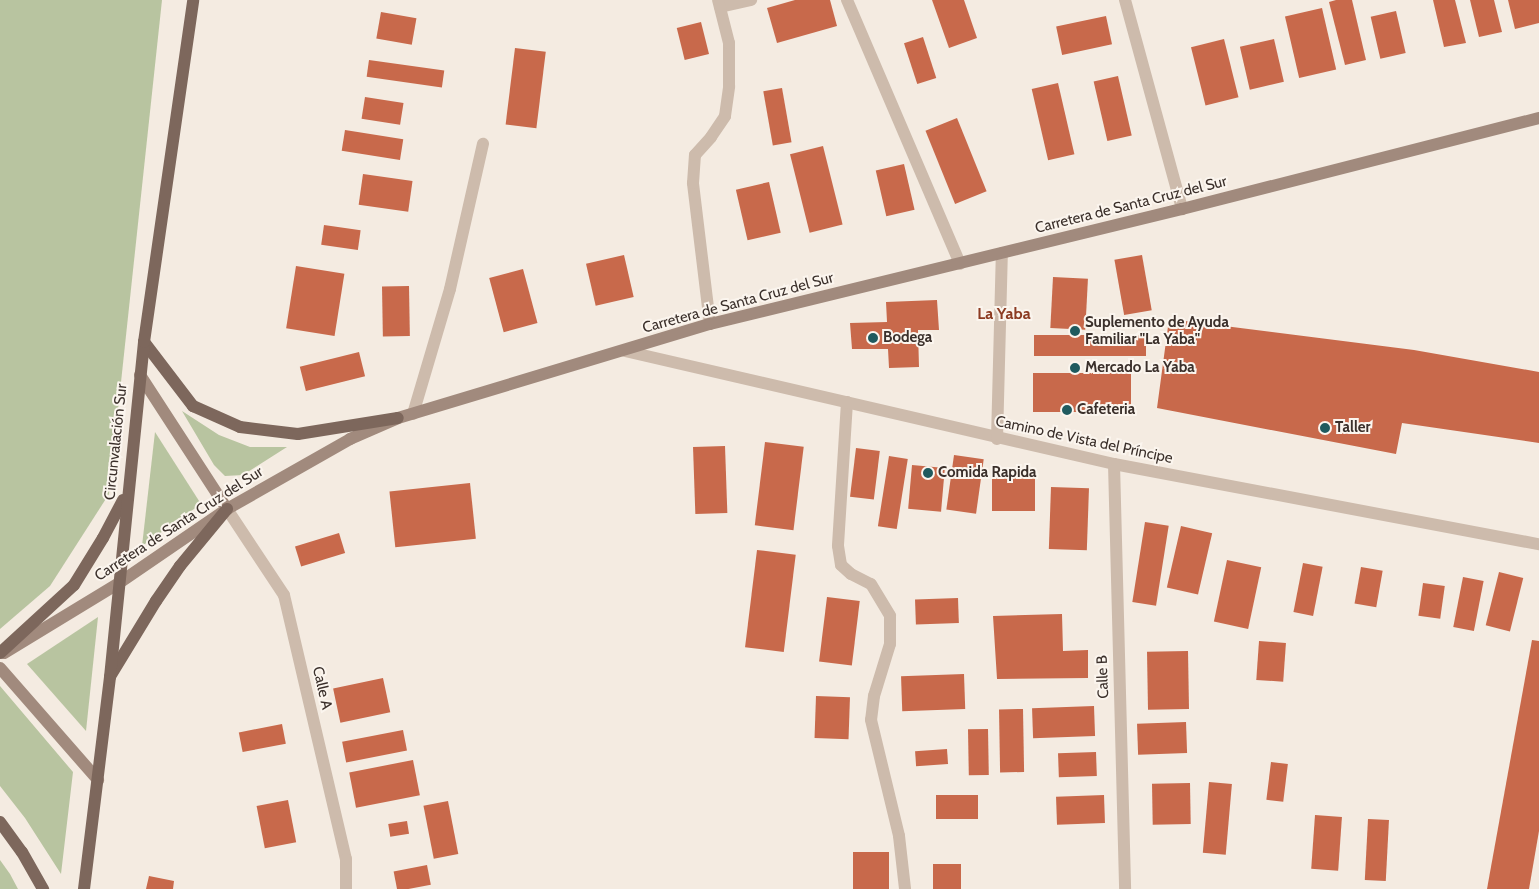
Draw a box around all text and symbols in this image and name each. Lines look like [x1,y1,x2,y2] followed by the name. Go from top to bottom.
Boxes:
[1033,172,1229,238] street label: Carretera de Santa Cruz del Sur
[641,269,835,337] street label: Carretera de Santa Cruz del Sur
[977,304,1031,324] district label: La Yaba
[1085,313,1229,348] place label: Suplemento de Ayuda Familiar "La Yaba"
[1069,325,1081,337] marker: Suplemento de Ayuda Familiar "La Yaba"
[883,329,932,347] place label: Bodega
[867,332,879,344] marker: Bodega
[1085,359,1195,377] place label: Mercado La Yaba
[1069,362,1081,374] marker: Mercado La Yaba
[101,383,131,501] street label: Circunvalación Sur
[1077,401,1135,419] place label: Cafeteria
[1061,404,1073,416] marker: Cafeteria
[994,412,1174,468] street label: Camino de Vista del Príncipe
[1335,419,1370,437] place label: Taller
[1319,422,1331,434] marker: Taller
[92,463,266,585] street label: Carretera de Santa Cruz del Sur
[938,464,1037,482] place label: Comida Rapida
[922,467,934,479] marker: Comida Rapida
[1093,655,1113,699] street label: Calle B
[308,665,336,711] street label: Calle A

